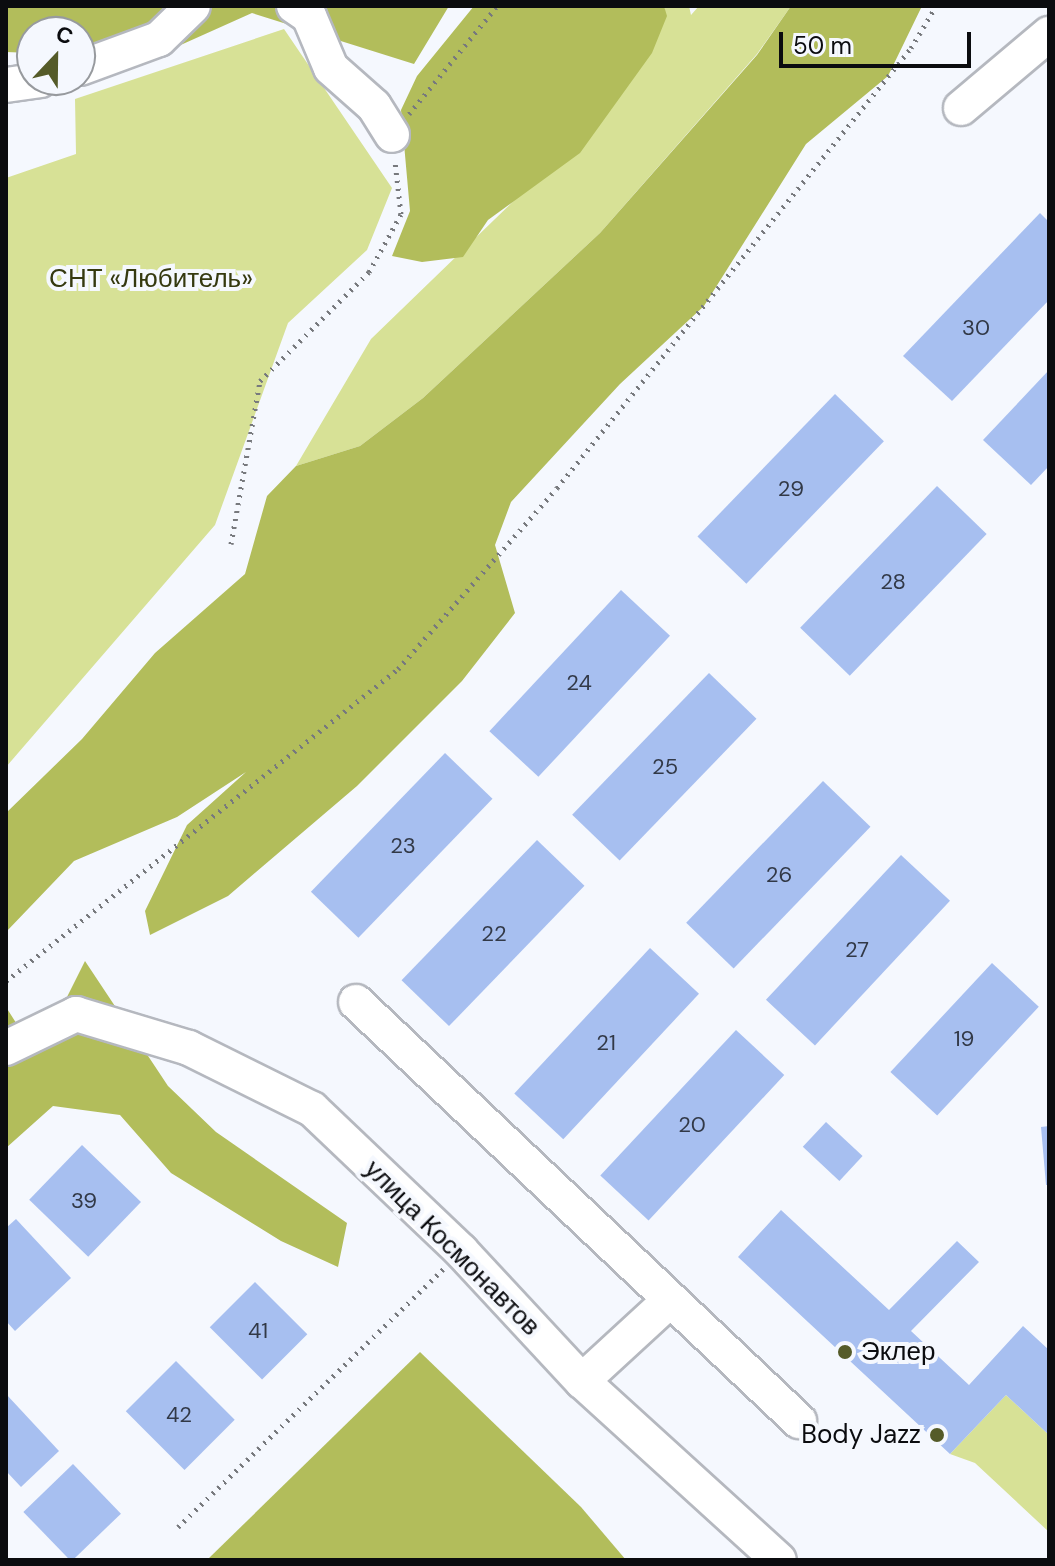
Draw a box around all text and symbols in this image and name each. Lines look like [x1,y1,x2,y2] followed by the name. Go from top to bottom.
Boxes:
[16,16,96,96] north arrow
[783,16,975,66] scale bar
[52,19,77,52] text: С
[793,30,852,61] text: 50 m
[49,263,253,295] park label: СНТ «Любитель»
[962,315,990,341] house number: 30
[778,476,804,502] house number: 29
[880,569,906,595] house number: 28
[566,670,592,696] house number: 24
[652,754,678,780] house number: 25
[390,833,416,859] house number: 23
[766,862,792,888] house number: 26
[481,921,507,947] house number: 22
[845,937,869,963] house number: 27
[954,1026,974,1052] house number: 19
[596,1030,616,1056] house number: 21
[678,1112,706,1138] house number: 20
[358,1154,546,1342] street label: улица Космонавтов
[71,1188,97,1214] house number: 39
[248,1318,268,1344] house number: 41
[861,1336,935,1368] place label: Эклер
[836,1343,854,1361] marker: Эклер
[166,1402,192,1428] house number: 42
[801,1419,921,1451] place label: Body Jazz
[928,1426,946,1444] marker: Body Jazz

